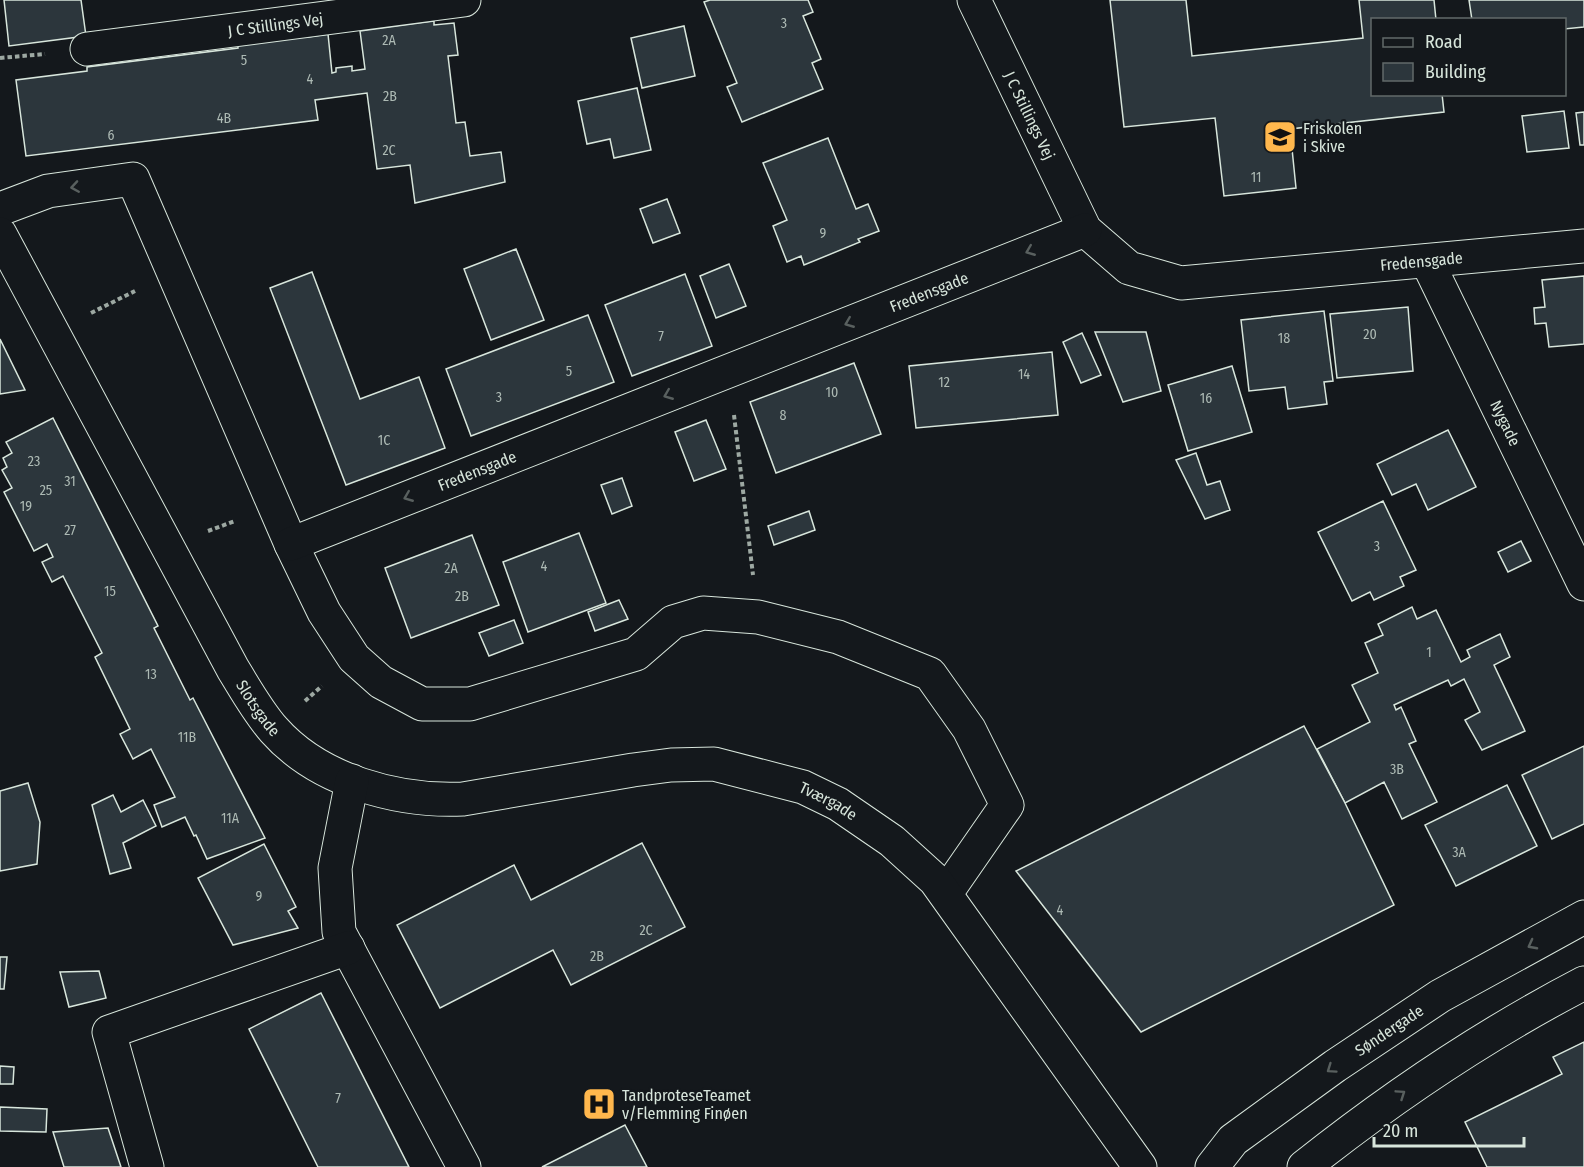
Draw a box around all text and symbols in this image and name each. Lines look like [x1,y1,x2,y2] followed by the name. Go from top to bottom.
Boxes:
[227,9,324,40] street label: J C Stillings Vej
[781,15,787,32] house number: 3
[1371,18,1566,96] legend
[1425,31,1462,53] text: Road
[382,32,396,49] house number: 2A
[241,52,247,69] house number: 5
[1425,61,1486,83] text: Building
[1000,68,1059,163] street label: J C Stillings Vej
[307,71,314,88] house number: 4
[383,88,397,105] house number: 2B
[217,110,232,127] house number: 4B
[1262,119,1298,155] school or university icon: Friskolen i Skive
[1303,119,1362,156] place label: Friskolen i Skive
[108,127,115,144] house number: 6
[382,142,396,159] house number: 2C
[1251,169,1261,186] house number: 11
[71,181,80,193] one-way arrow
[820,225,827,242] house number: 9
[1025,244,1036,256] one-way arrow
[1379,248,1464,274] street label: Fredensgade
[887,268,971,316] street label: Fredensgade
[844,316,855,328] one-way arrow
[1363,326,1377,343] house number: 20
[658,328,664,345] house number: 7
[1278,330,1290,347] house number: 18
[566,363,572,380] house number: 5
[1018,366,1030,383] house number: 14
[938,374,950,391] house number: 12
[826,384,838,401] house number: 10
[663,388,674,400] one-way arrow
[496,389,502,406] house number: 3
[1200,390,1212,407] house number: 16
[1487,397,1525,449] street label: Nygade
[780,407,787,424] house number: 8
[378,432,390,449] house number: 1C
[435,446,519,495] street label: Fredensgade
[28,453,40,470] house number: 23
[64,473,76,490] house number: 31
[40,482,52,499] house number: 25
[403,490,414,503] one-way arrow
[20,498,32,515] house number: 19
[64,522,76,539] house number: 27
[1374,538,1380,555] house number: 3
[541,558,548,575] house number: 4
[444,560,458,577] house number: 2A
[104,583,116,600] house number: 15
[455,588,469,605] house number: 2B
[1426,644,1432,661] house number: 1
[145,666,157,683] house number: 13
[232,676,284,740] street label: Slotsgade
[178,729,197,746] house number: 11B
[1390,761,1404,778] house number: 3B
[796,777,861,824] street label: Tværgade
[221,810,240,827] house number: 11A
[1452,844,1466,861] house number: 3A
[256,888,263,905] house number: 9
[1057,902,1064,919] house number: 4
[639,922,653,939] house number: 2C
[1528,938,1539,949] one-way arrow
[590,948,604,965] house number: 2B
[1351,1000,1427,1060] street label: Søndergade
[1327,1062,1338,1073] one-way arrow
[581,1086,617,1122] hospital icon: TandproteseTeamet v/Flemming Finøen
[622,1086,751,1123] place label: TandproteseTeamet v/Flemming Finøen
[335,1090,341,1107] house number: 7
[1394,1090,1405,1101] one-way arrow
[1374,1110,1524,1148] scale bar
[1383,1120,1418,1142] text: 20 m

